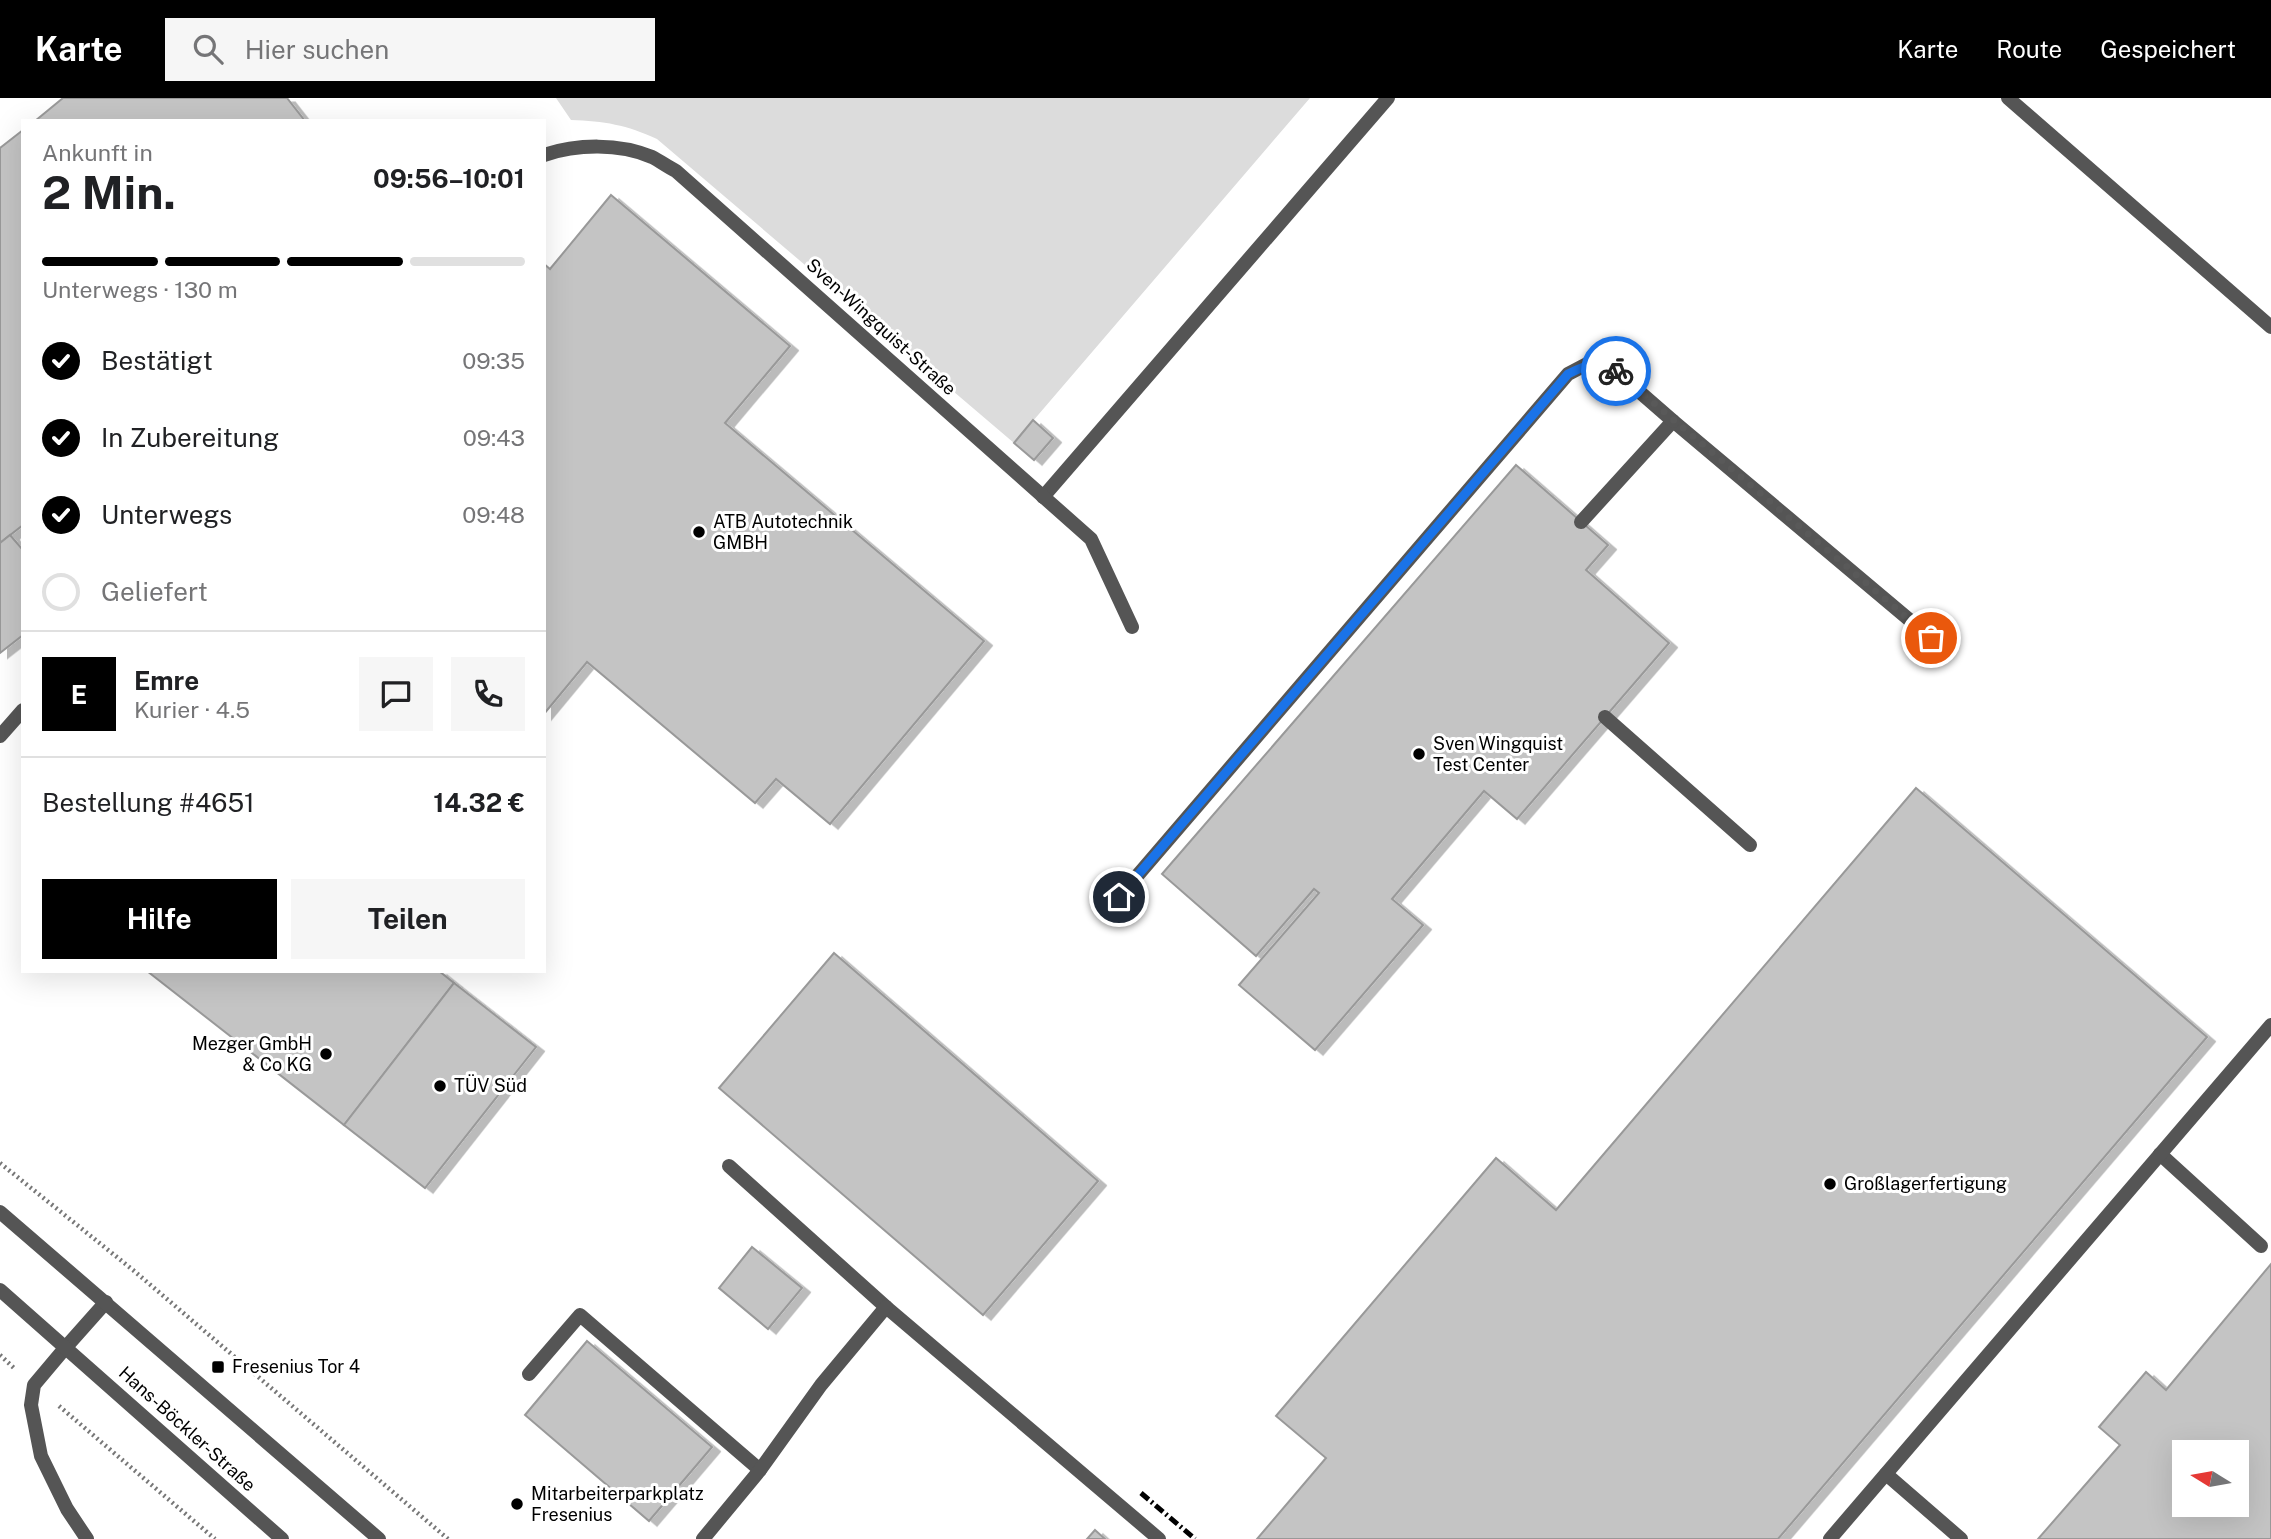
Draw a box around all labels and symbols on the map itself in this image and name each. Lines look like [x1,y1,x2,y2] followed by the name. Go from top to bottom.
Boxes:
[802,254,960,399] street label: Sven-Wingquist-Straße
[1581,336,1651,406] courier
[713,511,853,553] place label: ATB Autotechnik GMBH
[691,524,707,540] marker: ATB Autotechnik GMBH
[1901,608,1961,668] pin
[1433,733,1563,775] place label: Sven Wingquist Test Center
[1411,746,1427,762] marker: Sven Wingquist Test Center
[1089,867,1149,927] pin
[192,1033,312,1075] place label: Mezger GmbH & Co KG
[318,1046,334,1062] marker: Mezger GmbH & Co KG
[454,1074,527,1096] place label: TÜV Süd
[432,1078,448,1094] marker: TÜV Süd
[1844,1173,2007,1194] place label: Großlagerfertigung
[1822,1176,1838,1192] marker: Großlagerfertigung
[232,1356,360,1377] place label: Fresenius Tor 4
[210,1359,226,1375] marker: Fresenius Tor 4
[115,1362,260,1496] street label: Hans-Böckler-Straße
[2172,1440,2249,1517] north arrow
[531,1483,704,1525] place label: Mitarbeiterparkplatz Fresenius
[509,1496,525,1512] marker: Mitarbeiterparkplatz Fresenius

